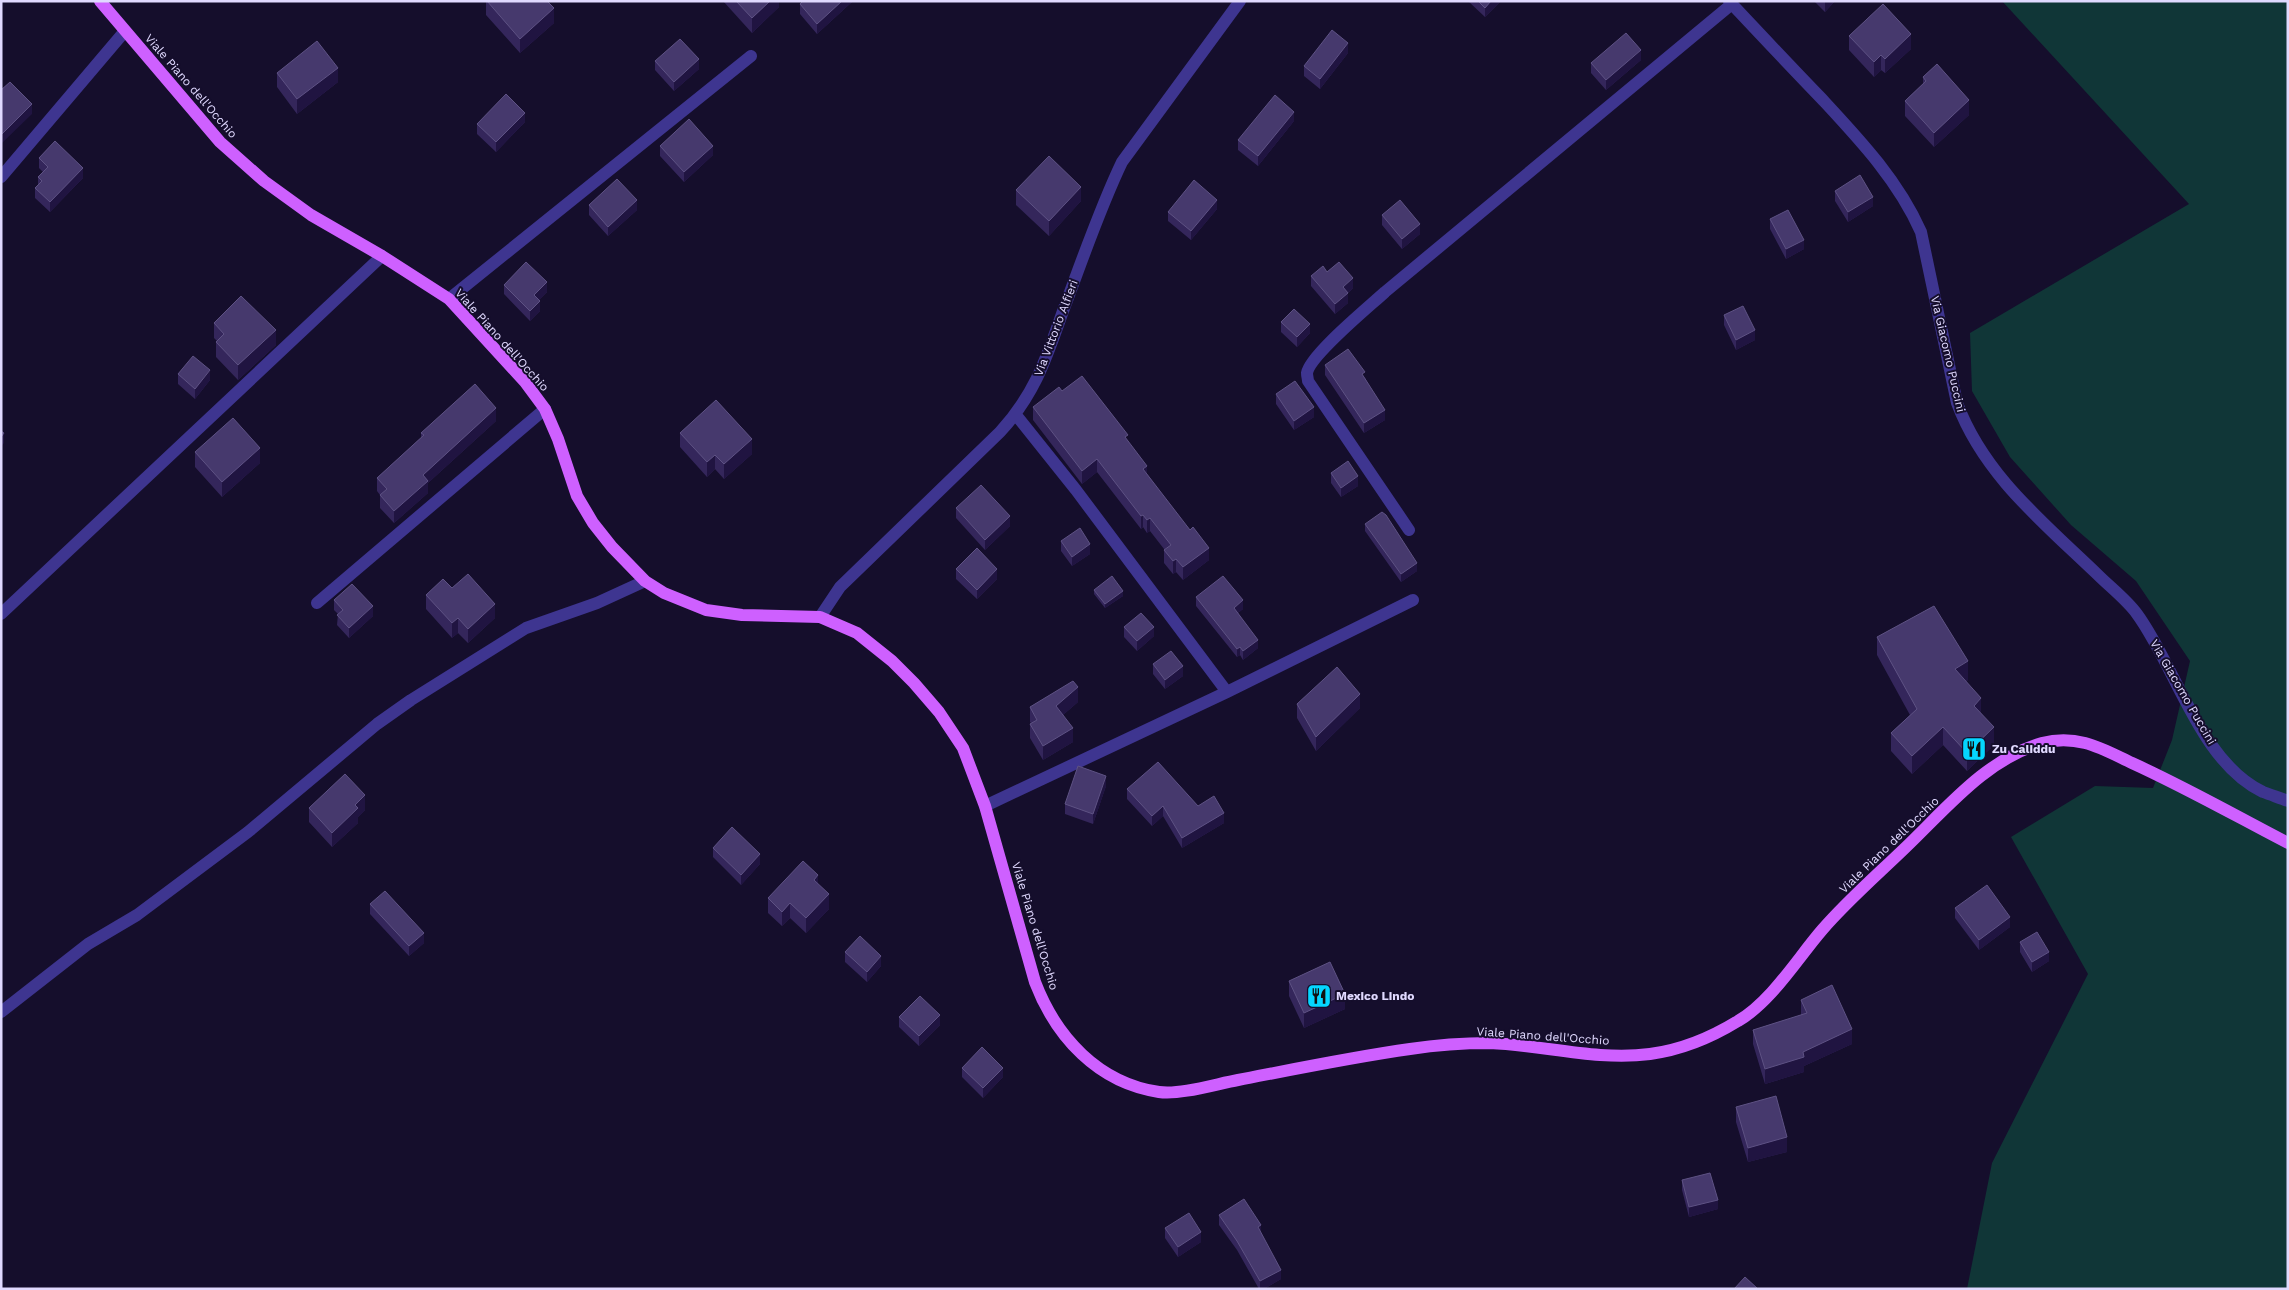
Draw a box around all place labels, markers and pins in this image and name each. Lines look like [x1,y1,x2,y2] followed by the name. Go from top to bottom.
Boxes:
[1961,736,1987,762] restaurant icon: Zu Caliddu
[1992,742,2055,756] place label: Zu Caliddu
[1306,983,1332,1009] restaurant icon: Mexico Lindo
[1336,989,1414,1003] place label: Mexico Lindo

